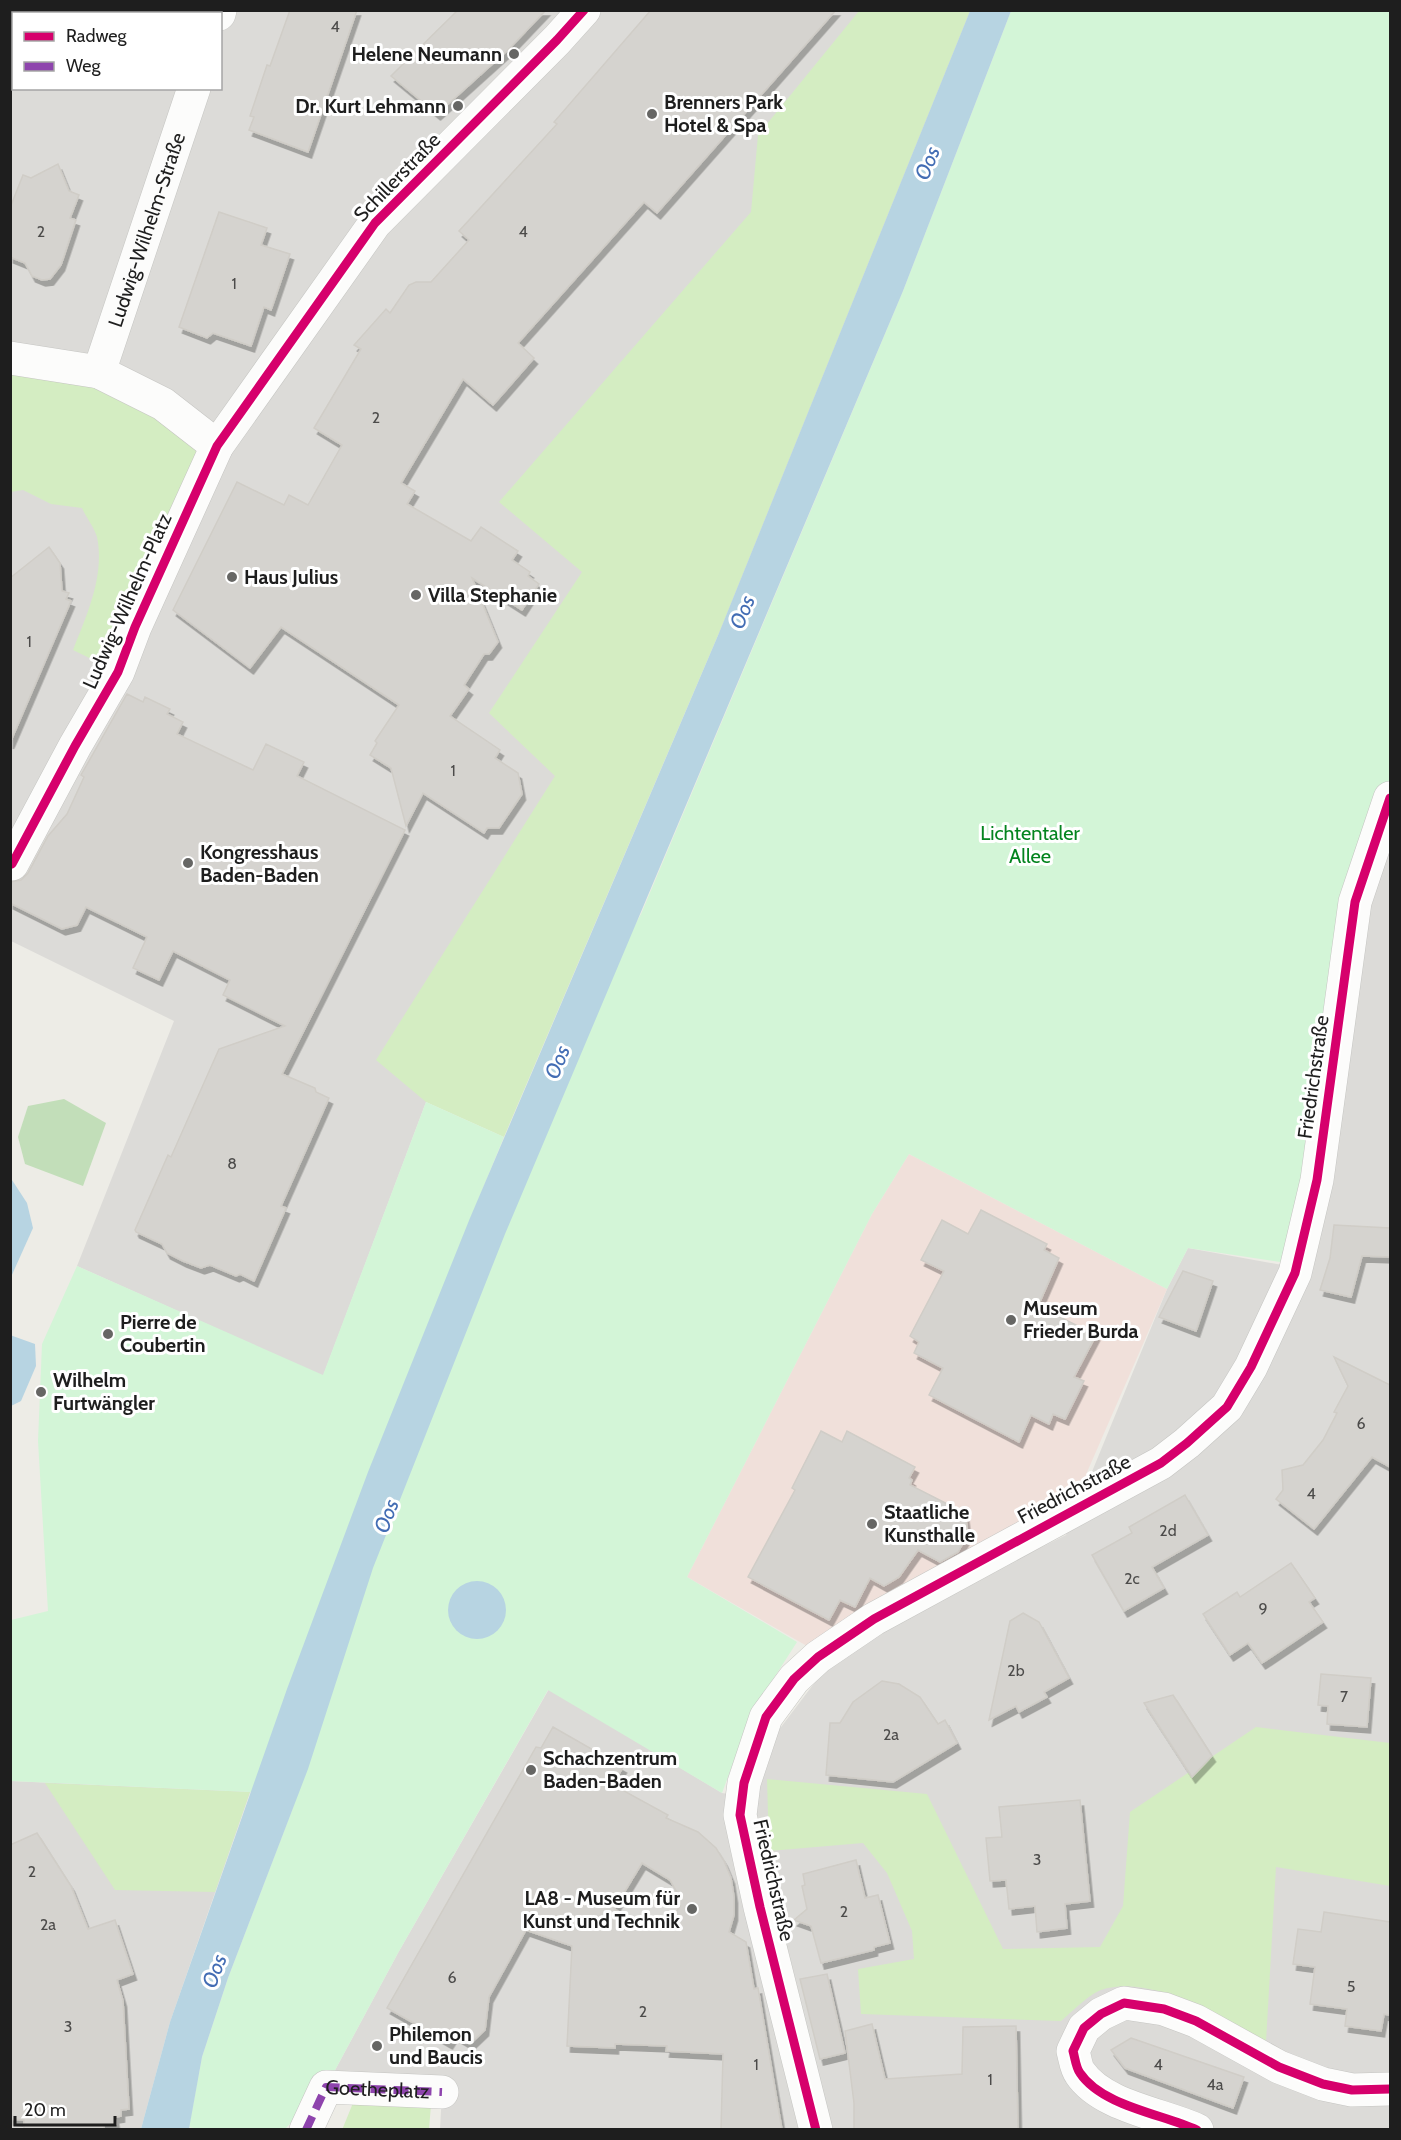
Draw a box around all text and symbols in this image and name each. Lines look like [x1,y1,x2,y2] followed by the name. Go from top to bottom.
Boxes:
[12,12,222,90] legend
[330,17,340,36] house number: 4
[66,25,128,47] text: Radweg
[351,42,502,66] place label: Helene Neumann
[507,47,521,61] marker: Helene Neumann
[66,55,102,77] text: Weg
[664,90,783,137] place label: Brenners Park Hotel & Spa
[295,94,446,118] place label: Dr. Kurt Lehmann
[451,99,465,113] marker: Dr. Kurt Lehmann
[645,107,659,121] marker: Brenners Park Hotel & Spa
[349,128,445,226] street label: Schillerstraße
[103,129,190,330] street label: Ludwig-Wilhelm-Straße
[909,143,945,183] water label: Oos
[37,222,45,241] house number: 2
[518,222,528,241] house number: 4
[231,274,237,293] house number: 1
[372,408,380,427] house number: 2
[77,509,177,693] street label: Ludwig-Wilhelm-Platz
[244,565,338,589] place label: Haus Julius
[225,570,239,584] marker: Haus Julius
[428,583,557,607] place label: Villa Stephanie
[409,588,423,602] marker: Villa Stephanie
[724,592,760,632] water label: Oos
[26,632,32,651] house number: 1
[450,761,456,780] house number: 1
[980,821,1080,868] park label: Lichtentaler Allee
[200,840,319,887] place label: Kongresshaus Baden-Baden
[181,856,195,870] marker: Kongresshaus Baden-Baden
[1292,1014,1334,1140] street label: Friedrichstraße
[539,1042,575,1082] water label: Oos
[227,1154,237,1173] house number: 8
[1023,1296,1139,1343] place label: Museum Frieder Burda
[120,1310,205,1357] place label: Pierre de Coubertin
[1004,1313,1018,1327] marker: Museum Frieder Burda
[101,1327,115,1341] marker: Pierre de Coubertin
[53,1368,155,1415] place label: Wilhelm Furtwängler
[34,1385,48,1399] marker: Wilhelm Furtwängler
[1356,1414,1366,1433] house number: 6
[1013,1449,1135,1529] street label: Friedrichstraße
[1306,1484,1316,1503] house number: 4
[368,1496,404,1536] water label: Oos
[884,1500,975,1547] place label: Staatliche Kunsthalle
[865,1517,879,1531] marker: Staatliche Kunsthalle
[1159,1521,1177,1540] house number: 2d
[1124,1569,1140,1588] house number: 2c
[1258,1599,1268,1618] house number: 9
[1007,1661,1025,1680] house number: 2b
[1340,1687,1348,1706] house number: 7
[883,1725,899,1744] house number: 2a
[543,1746,677,1793] place label: Schachzentrum Baden-Baden
[524,1763,538,1777] marker: Schachzentrum Baden-Baden
[748,1817,800,1943] street label: Friedrichstraße
[1033,1850,1041,1869] house number: 3
[28,1862,36,1881] house number: 2
[523,1886,680,1933] place label: LA8 - Museum für Kunst und Technik
[685,1902,699,1916] marker: LA8 - Museum für Kunst und Technik
[840,1902,848,1921] house number: 2
[40,1915,56,1934] house number: 2a
[196,1951,232,1991] water label: Oos
[447,1968,457,1987] house number: 6
[1347,1977,1355,1996] house number: 5
[639,2002,647,2021] house number: 2
[64,2017,72,2036] house number: 3
[389,2022,483,2069] place label: Philemon und Baucis
[370,2039,384,2053] marker: Philemon und Baucis
[753,2055,759,2074] house number: 1
[1153,2055,1163,2074] house number: 4
[987,2070,993,2089] house number: 1
[325,2075,430,2103] street label: Goetheplatz
[1207,2075,1224,2094] house number: 4a
[15,2089,116,2127] scale bar
[24,2099,66,2121] text: 20 m

